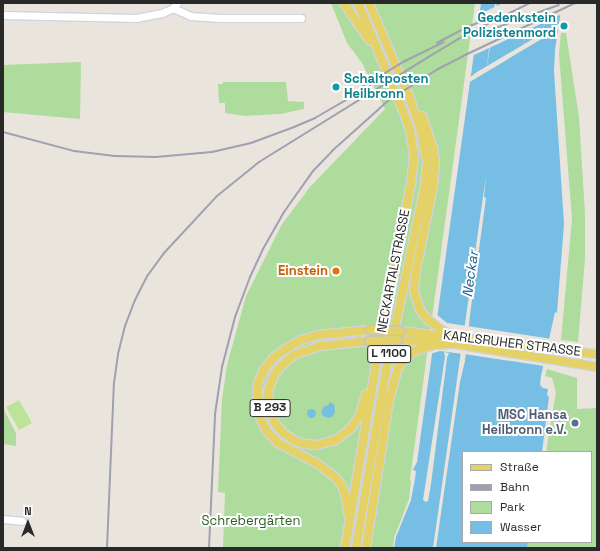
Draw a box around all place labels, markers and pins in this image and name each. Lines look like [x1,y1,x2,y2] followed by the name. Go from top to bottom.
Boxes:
[463,11,556,42] place label: Gedenkstein Polizistenmord
[559,21,569,31] marker: Gedenkstein Polizistenmord
[344,72,429,103] place label: Schaltposten Heilbronn
[331,82,341,92] marker: Schaltposten Heilbronn
[278,263,328,279] place label: Einstein
[331,266,341,276] marker: Einstein
[482,408,567,439] place label: MSC Hansa Heilbronn e.V.
[570,418,580,428] marker: MSC Hansa Heilbronn e.V.

